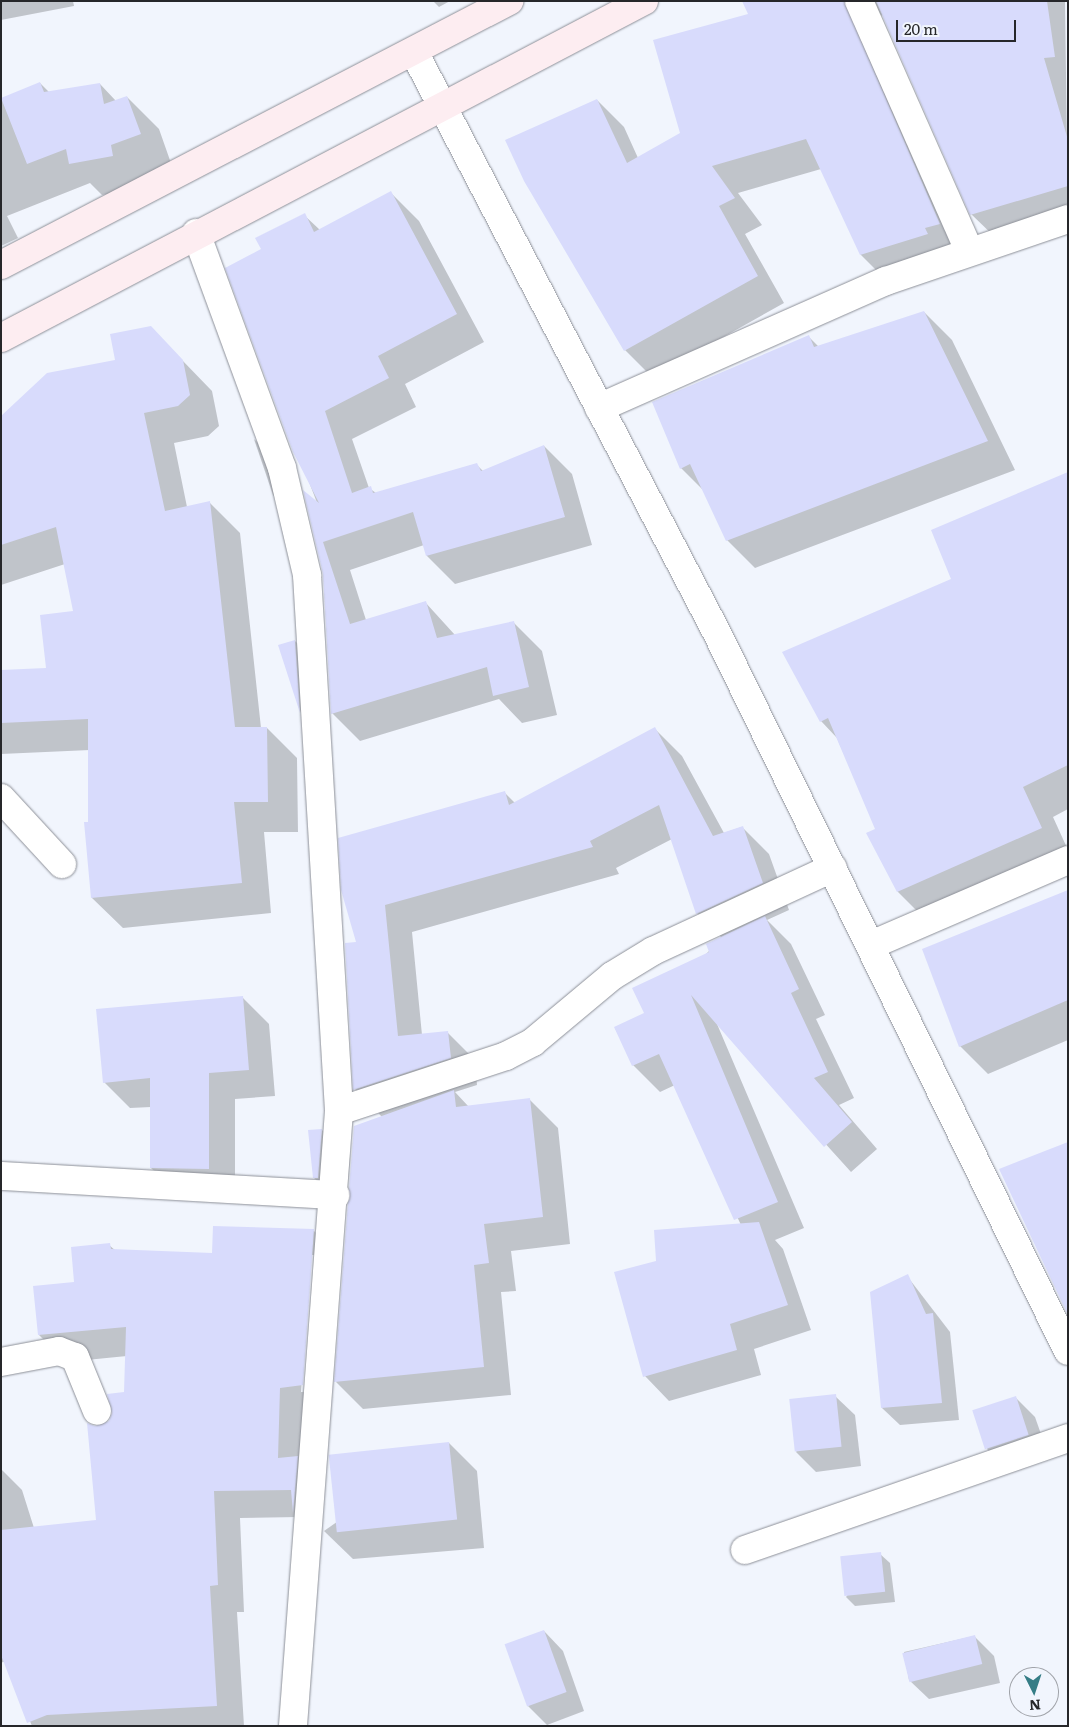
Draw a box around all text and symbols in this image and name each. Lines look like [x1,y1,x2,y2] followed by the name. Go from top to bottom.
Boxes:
[899,10,1019,42] scale bar
[904,17,938,40] text: 20 m
[1009,1667,1059,1717] north arrow
[1028,1696,1042,1716] text: N

